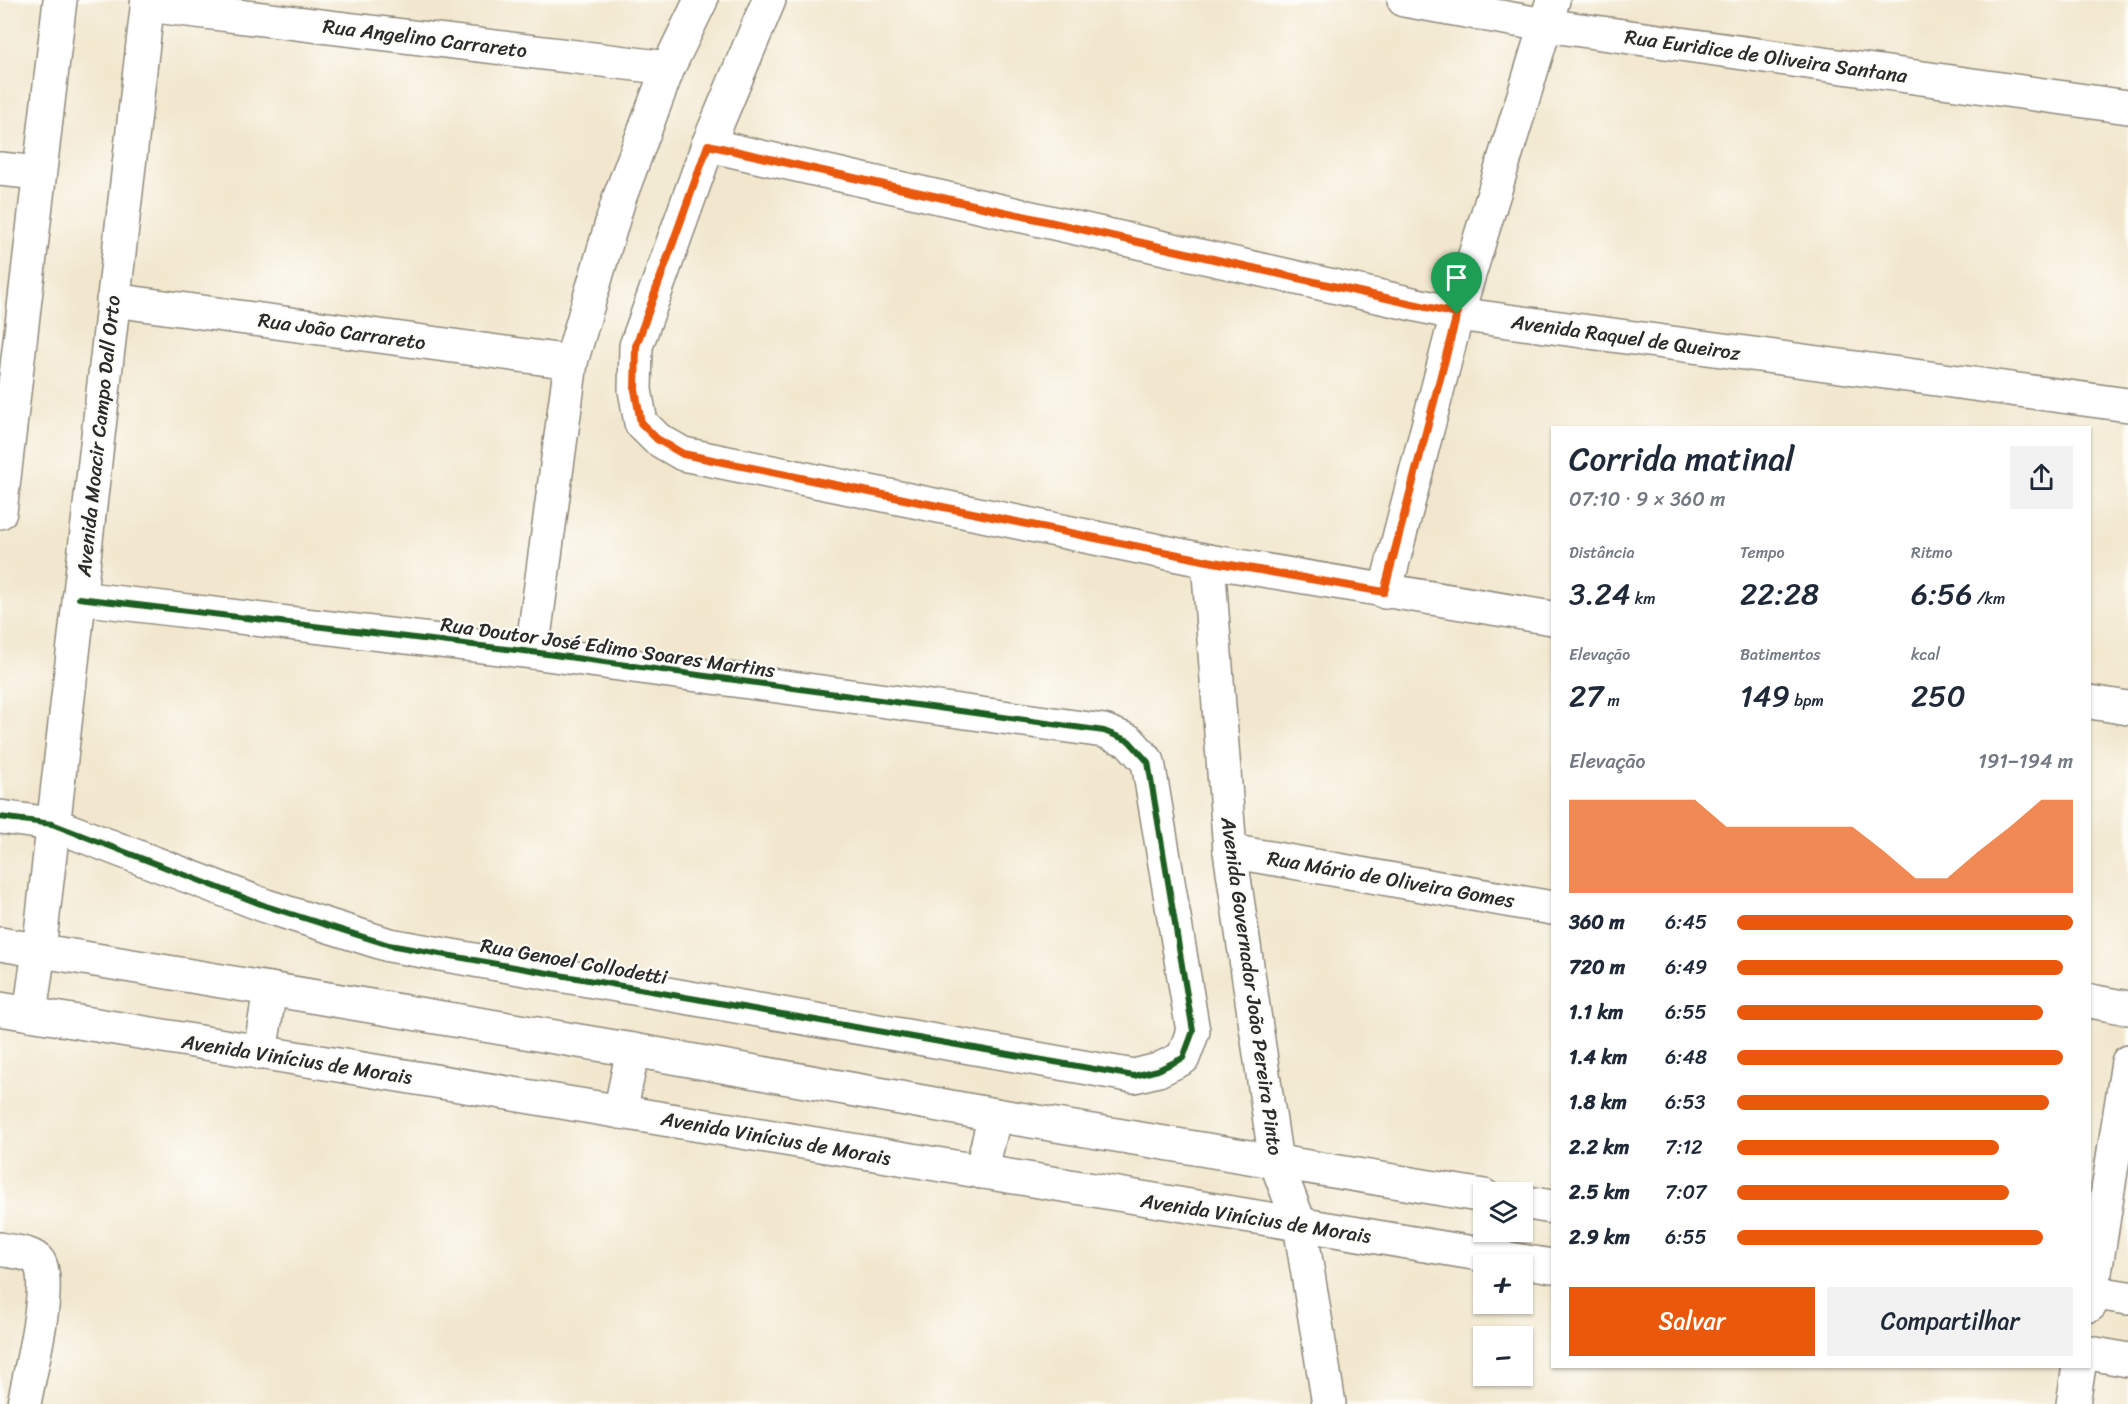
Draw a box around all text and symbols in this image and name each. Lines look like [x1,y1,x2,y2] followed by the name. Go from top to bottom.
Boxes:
[321,9,529,68] street label: Rua Angelino Carrareto
[1622,19,1910,94] street label: Rua Euridice de Oliveira Santana
[1431,252,1482,314] pin
[1440,261,1473,294] icon: arrive
[66,294,131,579] street label: Avenida Moacir Campo Dall Orto
[256,302,428,361] street label: Rua João Carrareto
[1508,304,1743,371] street label: Avenida Raquel de Queiroz
[1569,430,1794,488] text: Corrida matinal
[2010,446,2073,509] button: share
[1569,482,1725,517] text: 07:10 · 9 × 360 m
[1569,538,1635,567] text: Distância
[1740,538,1785,567] text: Tempo
[1911,538,1953,567] text: Ritmo
[1569,567,1631,621] text: 3.24
[1740,567,1819,621] text: 22:28
[1911,567,1972,621] text: 6:56
[1631,584,1656,613] text: km
[1972,584,2005,613] text: /km
[438,607,778,688] street label: Rua Doutor José Edimo Soares Martins
[1569,640,1630,669] text: Elevação
[1740,640,1821,669] text: Batimentos
[1911,640,1940,669] text: kcal
[1569,669,1603,723] text: 27
[1740,669,1790,723] text: 149
[1911,669,1966,723] text: 250
[1603,686,1620,715] text: m
[1790,686,1824,715] text: bpm
[1569,744,1645,779] text: Elevação
[1978,744,2073,779] text: 191–194 m
[1210,814,1293,1158] street label: Avenida Governador João Pereira Pinto
[1265,841,1518,919] street label: Rua Mário de Oliveira Gomes
[1569,905,1625,940] text: 360 m
[1665,905,1707,940] text: 6:45
[478,928,671,995] street label: Rua Genoel Collodetti
[1569,950,1625,985] text: 720 m
[1665,950,1707,985] text: 6:49
[1569,995,1623,1030] text: 1.1 km
[1665,995,1707,1030] text: 6:55
[178,1024,415,1095] street label: Avenida Vinícius de Morais
[1569,1040,1627,1075] text: 1.4 km
[1665,1040,1707,1075] text: 6:48
[1569,1085,1627,1120] text: 1.8 km
[1665,1085,1706,1120] text: 6:53
[657,1101,894,1176] street label: Avenida Vinícius de Morais
[1569,1130,1629,1165] text: 2.2 km
[1665,1130,1703,1165] text: 7:12
[1569,1175,1630,1210] text: 2.5 km
[1665,1175,1707,1210] text: 7:07
[1473,1182,1533,1386] map controls
[1473,1182,1533,1242] button: layers
[1137,1183,1374,1254] street label: Avenida Vinícius de Morais
[1569,1220,1630,1255] text: 2.9 km
[1665,1220,1707,1255] text: 6:55
[1473,1254,1533,1314] button: +
[1569,1287,1815,1356] button: Salvar
[1827,1287,2073,1356] button: Compartilhar
[1473,1326,1533,1386] button: −

